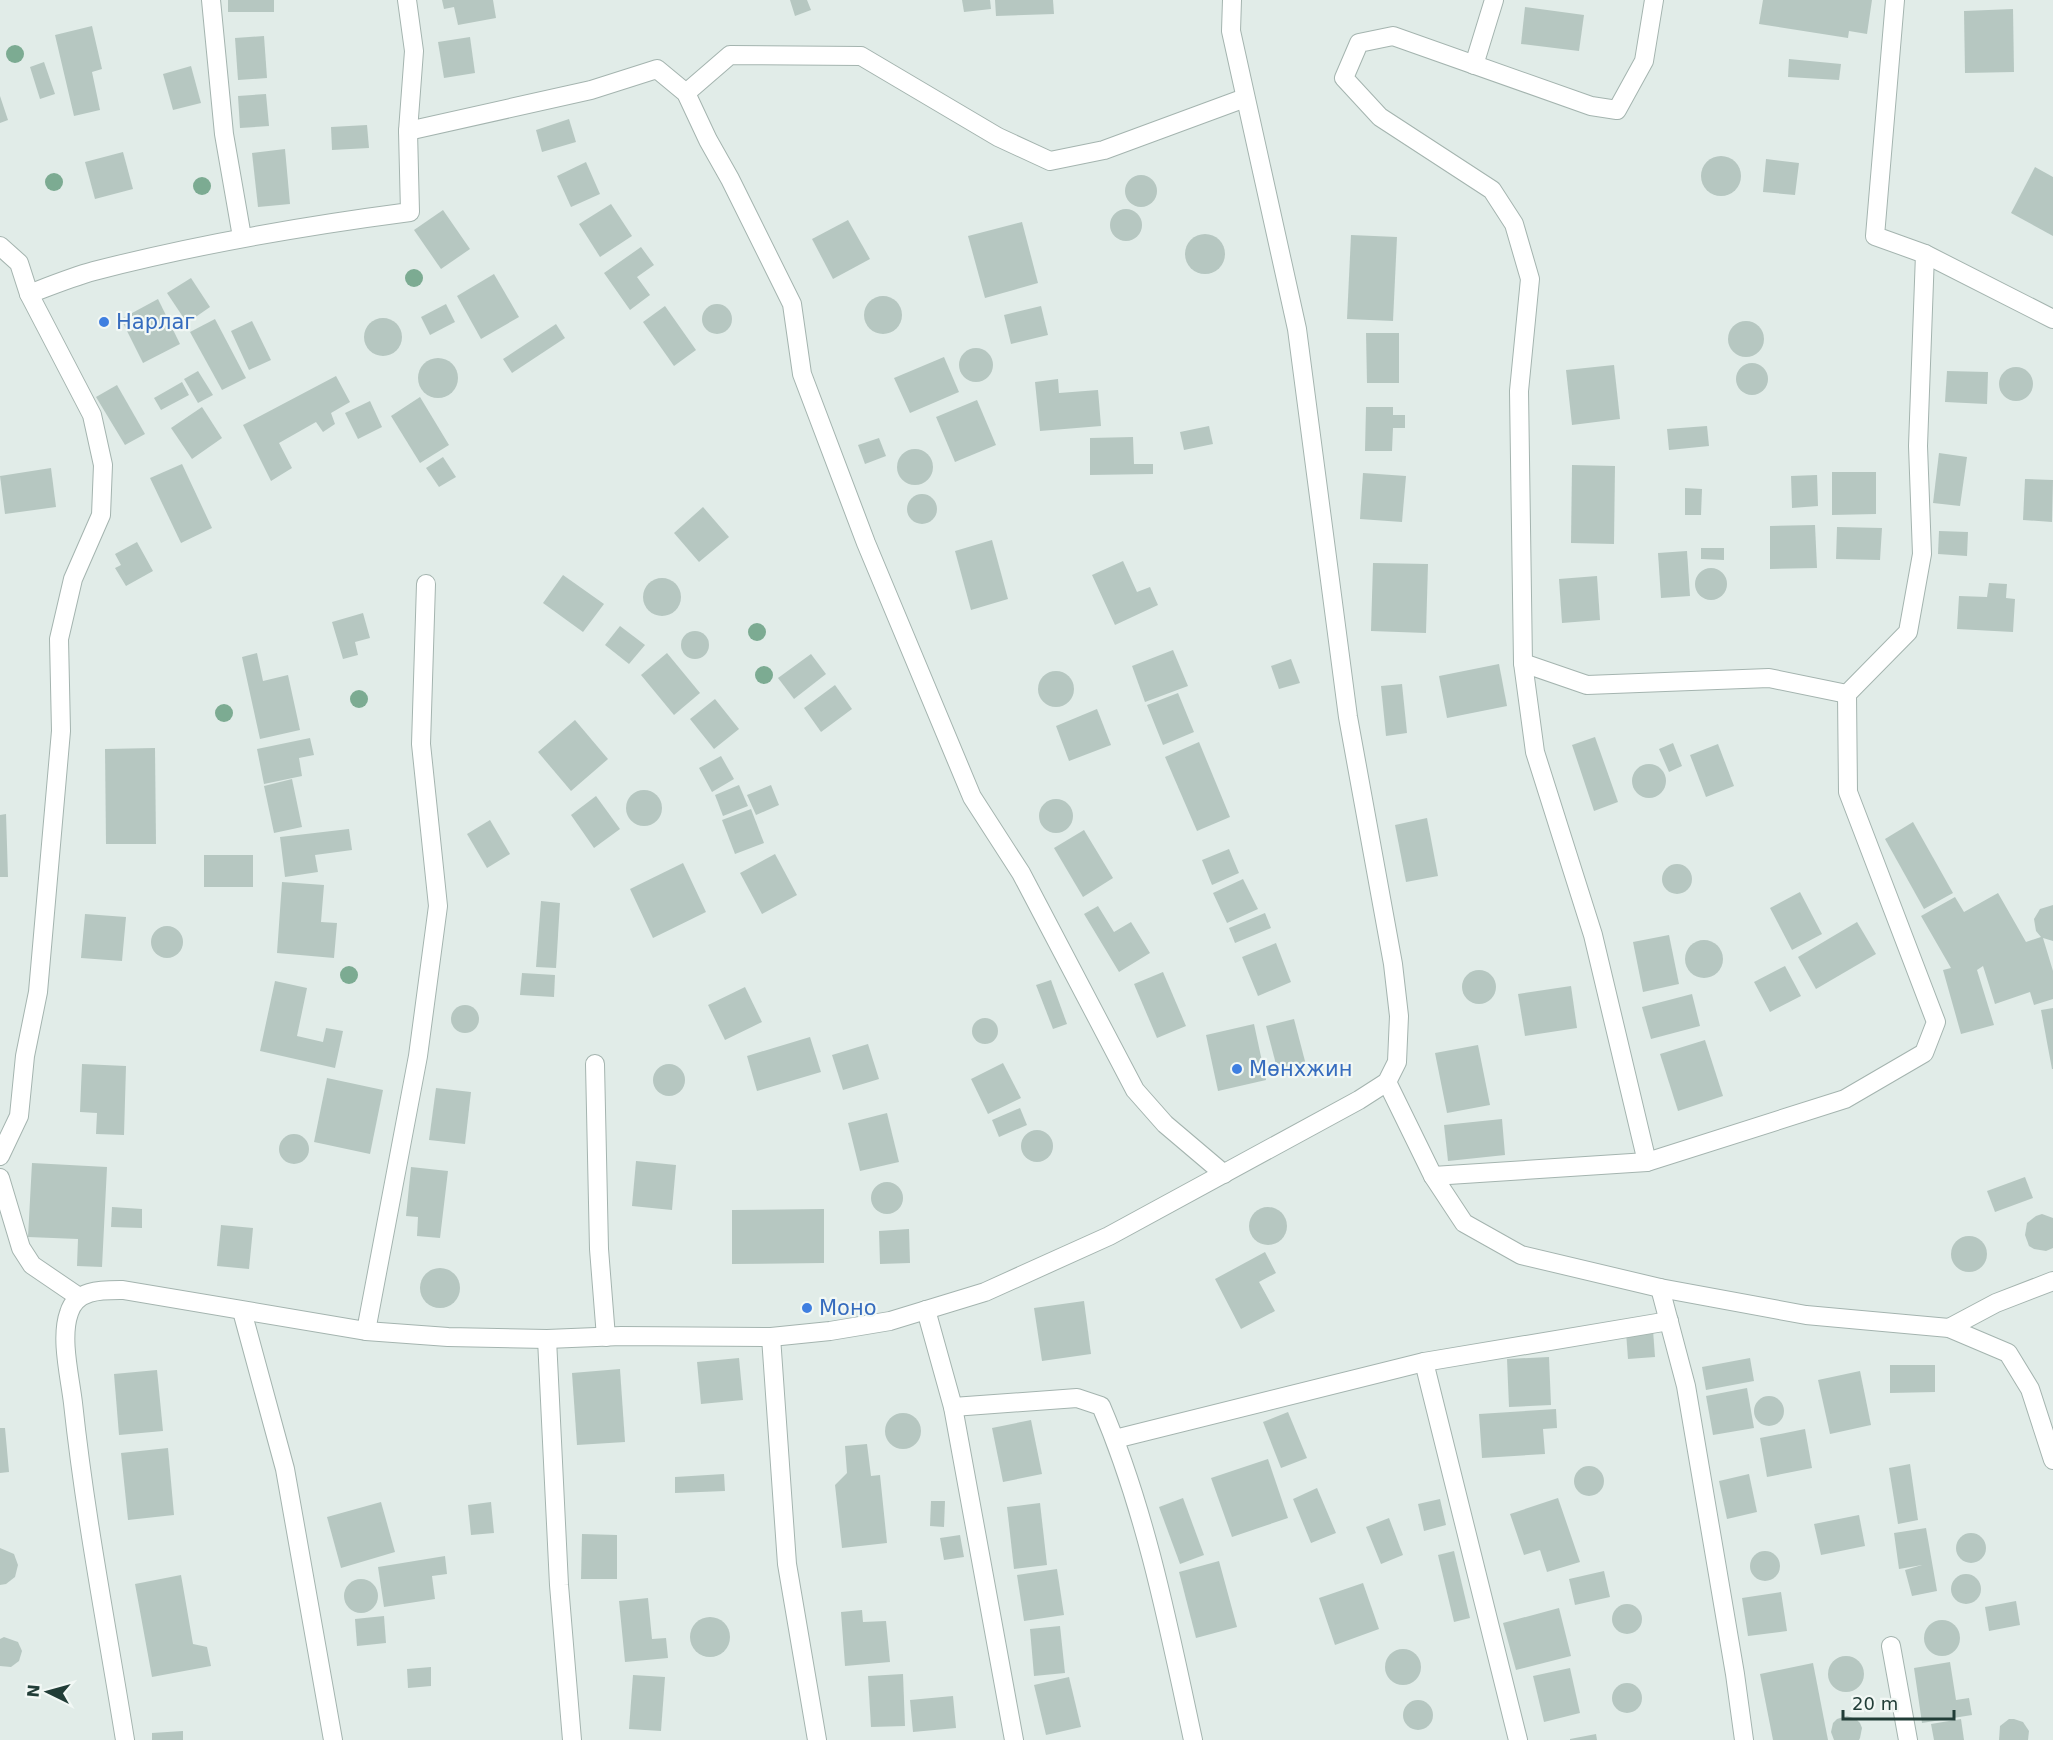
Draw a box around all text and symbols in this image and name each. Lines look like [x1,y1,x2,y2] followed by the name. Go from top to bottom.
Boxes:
[116,310,195,334] place label: Нарлаг
[97,315,111,329] marker: Нарлаг
[1249,1057,1352,1081] place label: Мөнхжин
[1230,1062,1244,1076] marker: Мөнхжин
[819,1296,877,1320] place label: Моно
[800,1301,814,1315] marker: Моно
[18,1662,78,1722] north arrow
[24,1683,44,1698] text: N
[1843,1683,1954,1721] scale bar
[1852,1693,1898,1714] text: 20 m

